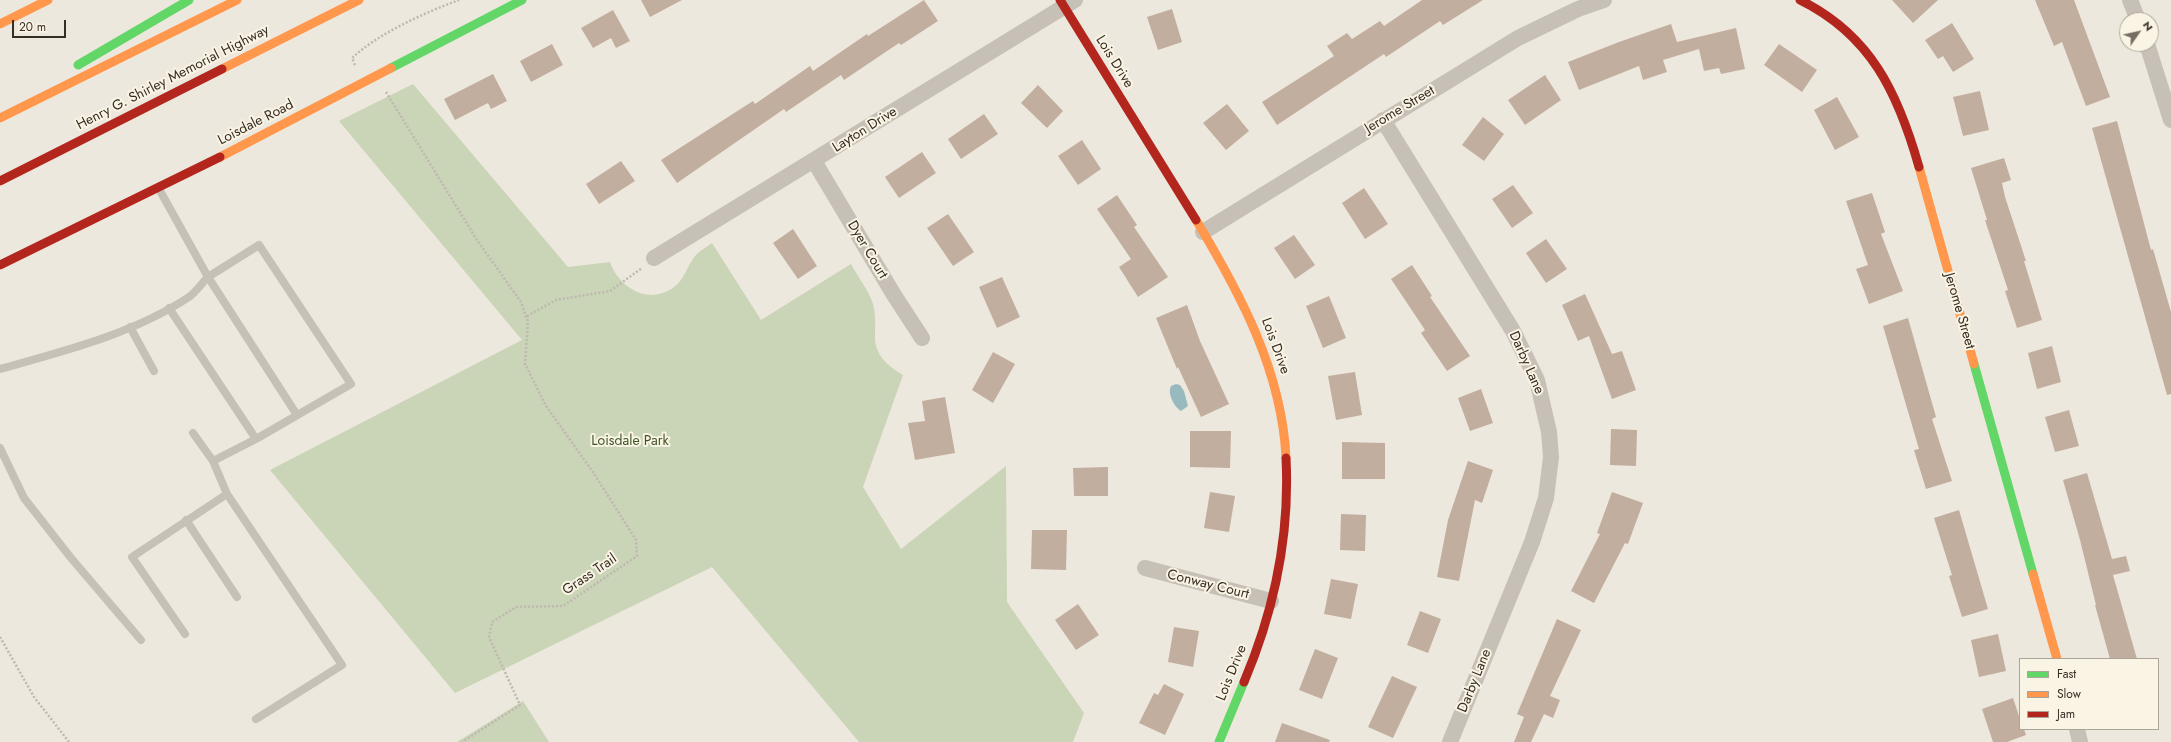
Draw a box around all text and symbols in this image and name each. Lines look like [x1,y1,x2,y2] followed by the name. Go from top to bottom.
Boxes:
[14,12,68,38] scale bar
[2119,12,2159,52] north arrow
[19,18,46,36] text: 20 m
[2139,18,2157,34] text: N
[74,22,272,134] street label: Henry G. Shirley Memorial Highway
[1091,33,1137,91] street label: Lois Drive
[1362,83,1438,137] street label: Jerome Street
[215,97,297,149] street label: Loisdale Road
[830,104,900,156] street label: Layton Drive
[843,218,891,282] street label: Dyer Court
[1940,271,1978,351] street label: Jerome Street
[1257,316,1293,376] street label: Lois Drive
[1505,329,1547,397] street label: Darby Lane
[591,434,669,450] park label: Loisdale Park
[560,551,620,599] street label: Grass Trail
[1165,567,1251,603] street label: Conway Court
[1213,643,1251,703] street label: Lois Drive
[1455,647,1495,715] street label: Darby Lane
[2019,658,2159,730] legend
[2057,665,2076,683] text: Fast
[2057,685,2081,703] text: Slow
[2057,705,2075,723] text: Jam

